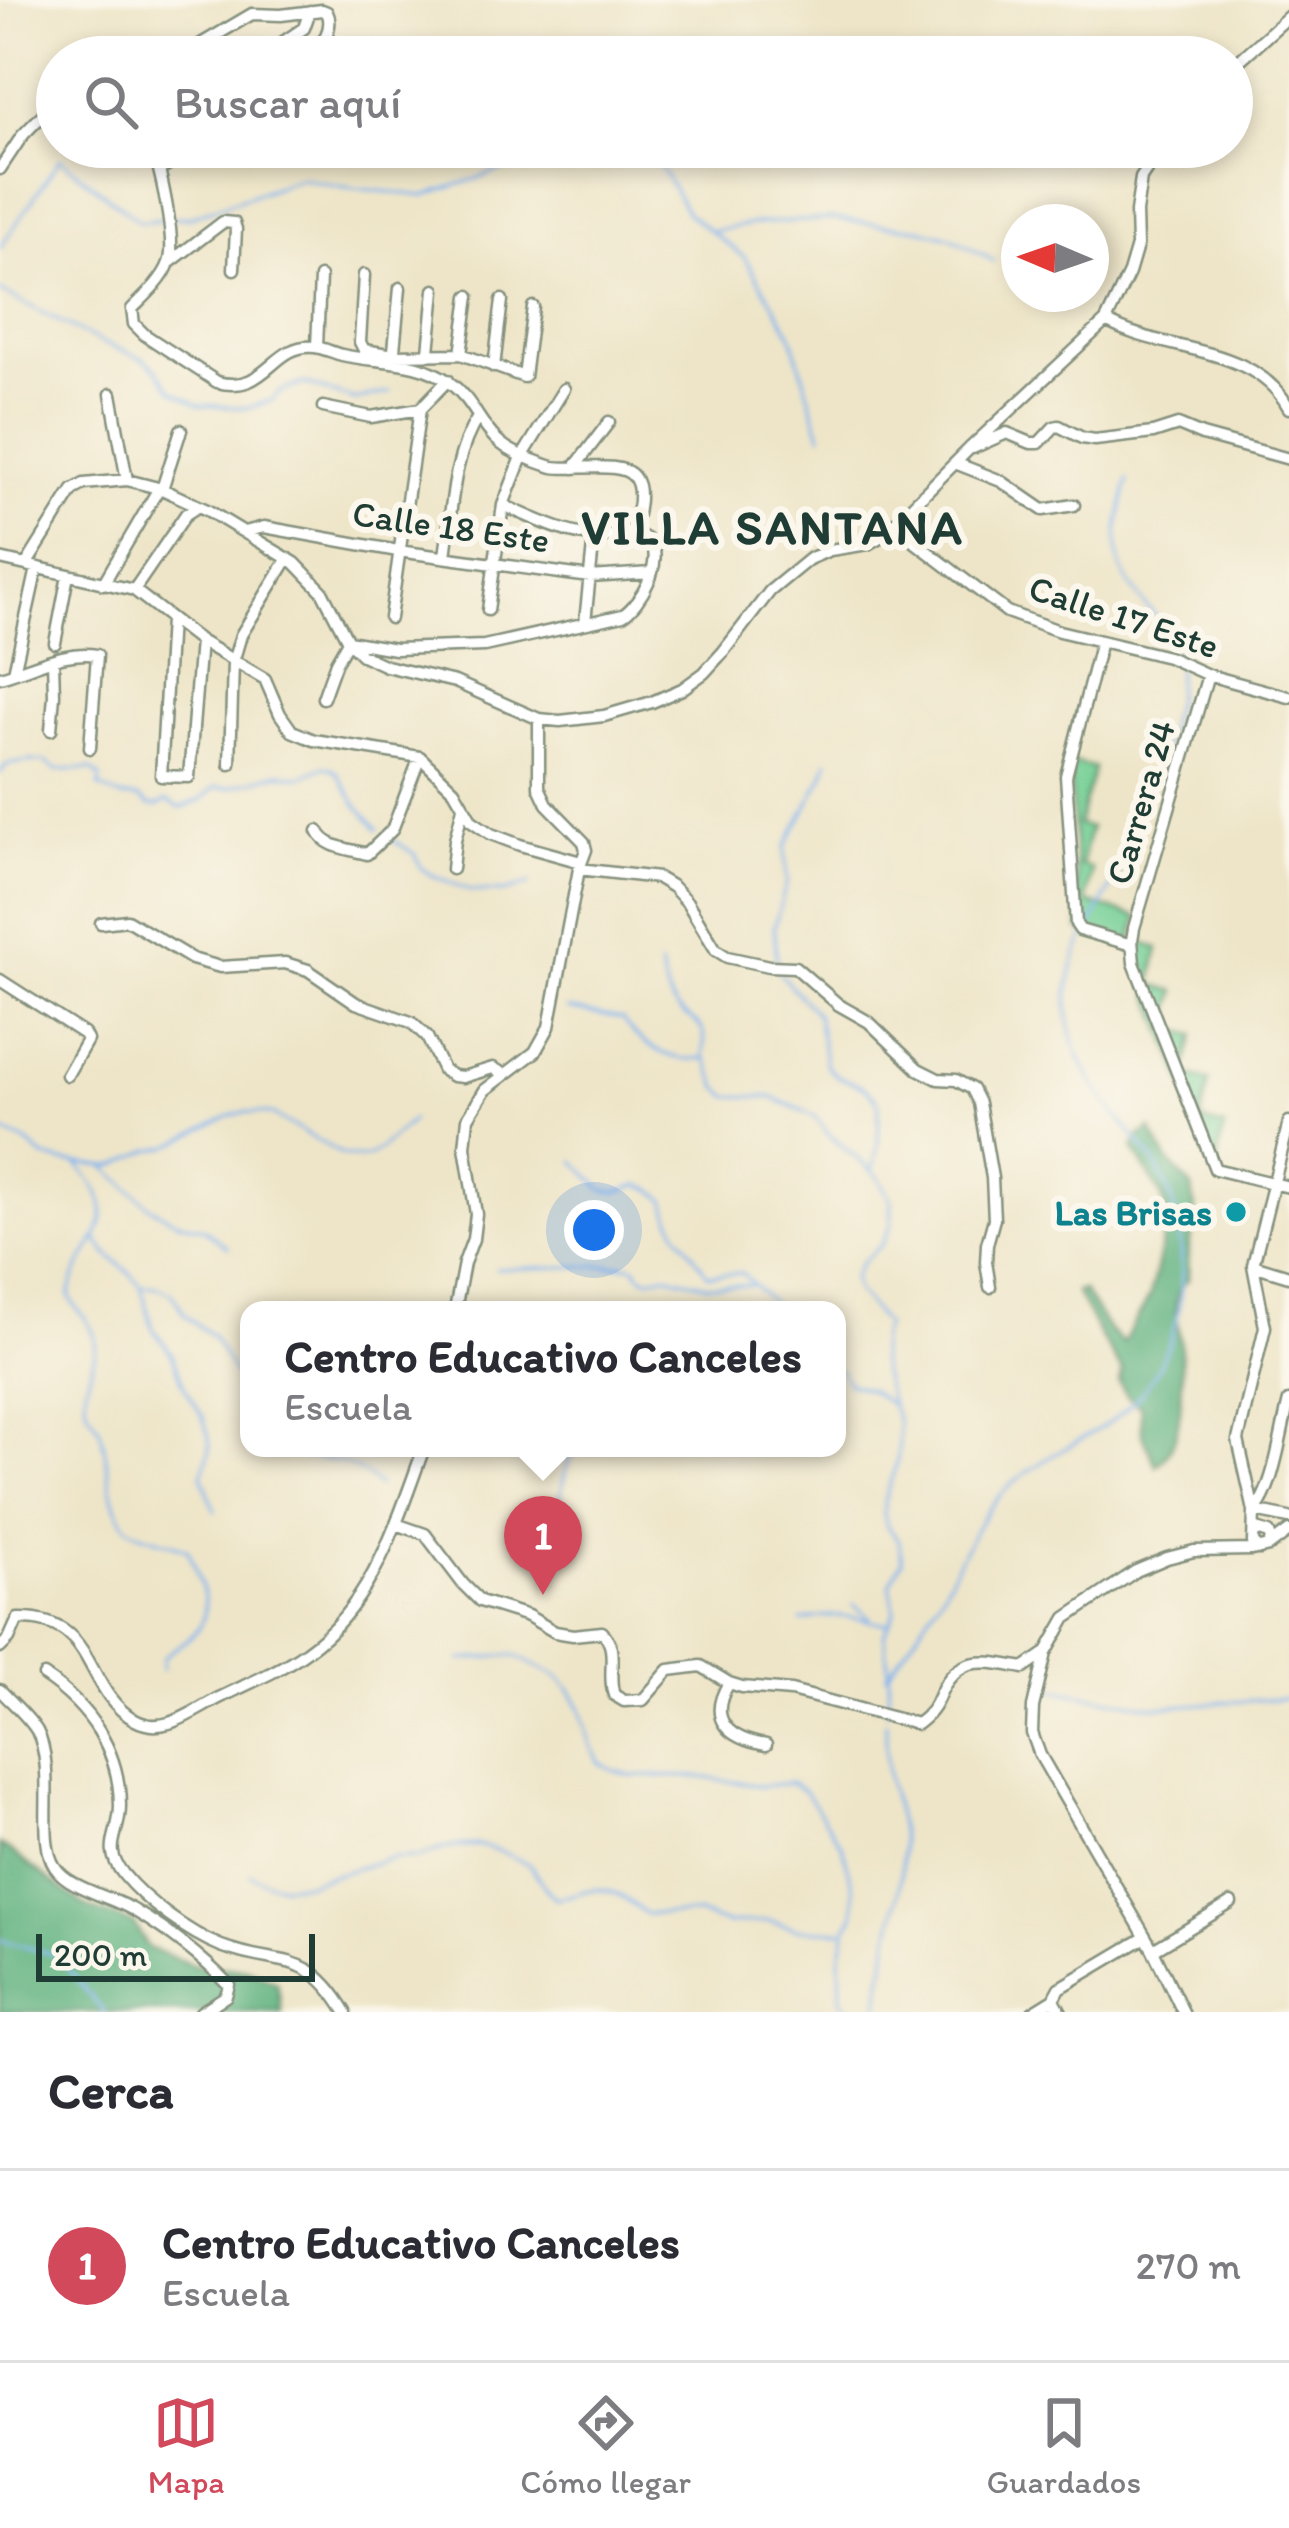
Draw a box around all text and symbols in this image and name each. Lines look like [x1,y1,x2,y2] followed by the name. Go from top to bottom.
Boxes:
[36,36,1253,168] search box
[78,69,144,135] icon: search
[174,75,401,129] text: Buscar aquí
[1001,204,1109,312] north arrow
[350,491,552,562] street label: Calle 18 Este
[581,498,965,556] district label: VILLA SANTANA
[1024,566,1224,667] street label: Calle 17 Este
[1097,715,1184,889] street label: Carrera 24
[1054,1191,1212,1234] place label: Las Brisas
[1223,1199,1249,1225] marker: Las Brisas
[564,1200,624,1260] your location
[240,1301,846,1457] popup
[284,1329,802,1383] text: Centro Educativo Canceles
[284,1383,412,1430] text: Escuela
[504,1496,582,1595] pin: 1
[36,1928,315,1981] scale bar
[54,1935,147,1974] text: 200 m
[48,2060,174,2121] text: Cerca
[162,2215,680,2269] text: Centro Educativo Canceles
[78,2242,96,2289] text: 1
[1136,2242,1241,2289] text: 270 m
[162,2269,290,2316] text: Escuela
[148,2390,225,2501] tab: Mapa
[520,2390,691,2501] tab: Cómo llegar
[987,2390,1141,2501] tab: Guardados

